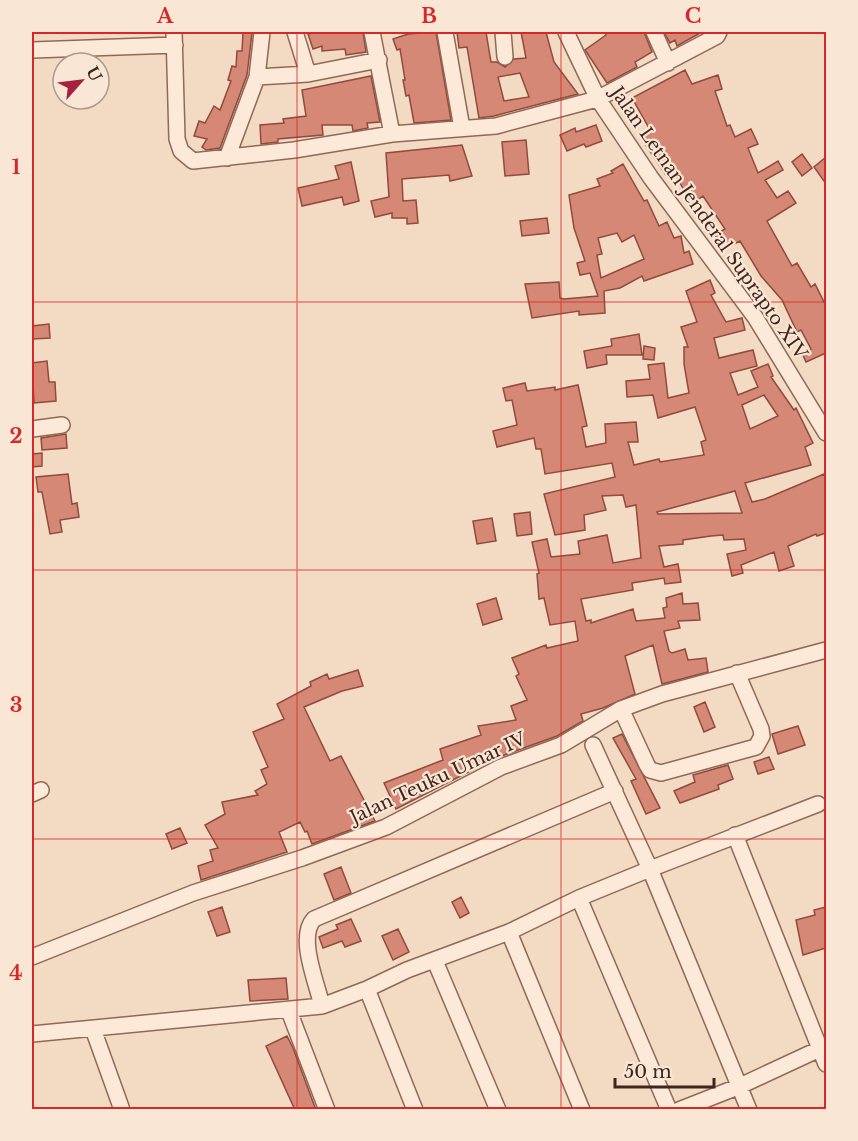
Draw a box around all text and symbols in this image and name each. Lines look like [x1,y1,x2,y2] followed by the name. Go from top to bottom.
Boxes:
[156,4,174,28] text: A
[421,4,437,28] text: B
[685,4,701,28] text: C
[51,51,111,111] north arrow
[82,63,106,85] text: U
[605,81,813,364] street label: Jalan Letnan Jenderal Suprapto XIV
[12,155,21,179] text: 1
[9,424,23,448] text: 2
[10,693,22,717] text: 3
[345,727,530,829] street label: Jalan Teuku Umar IV
[9,961,23,985] text: 4
[615,1051,714,1089] scale bar
[624,1061,672,1083] text: 50 m

